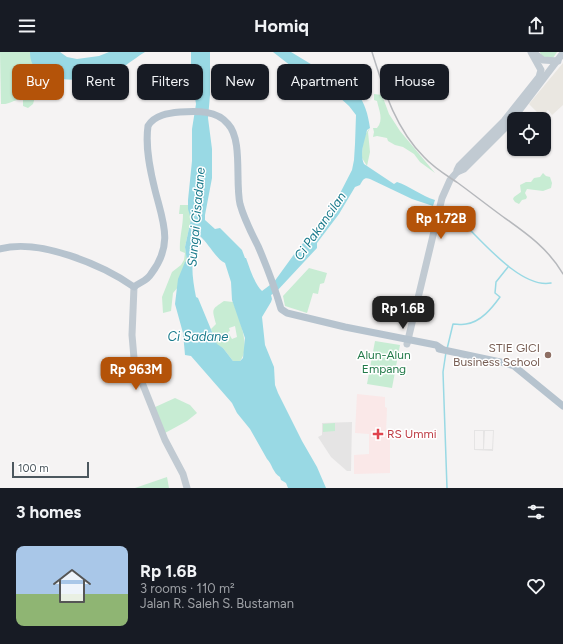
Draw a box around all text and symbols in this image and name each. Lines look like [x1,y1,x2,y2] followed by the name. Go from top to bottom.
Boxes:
[16,15,38,37] icon: menu
[254,15,309,37] text: Homiq
[525,15,547,37] icon: share
[12,64,64,100] chip: Buy
[72,64,129,100] chip: Rent
[137,64,203,100] chip: Filters
[211,64,269,100] chip: New
[277,64,372,100] chip: Apartment
[380,64,449,100] chip: House
[507,112,551,156] map controls
[507,112,551,156] button: locate
[184,167,208,267] water label: Sungai Cisadane
[291,189,349,263] water label: Ci Pakancilan
[400,206,482,240] pin: Rp 1.72B
[416,211,466,226] text: Rp 1.72B
[366,296,440,330] pin: Rp 1.6B
[381,301,425,316] text: Rp 1.6B
[168,329,228,344] water label: Ci Sadane
[453,341,540,369] place label: STIE GICI Business School
[357,348,411,376] park label: Alun-Alun Empang
[543,350,553,360] marker: STIE GICI Business School
[99,357,173,391] pin: Rp 963M
[110,362,162,377] text: Rp 963M
[387,427,437,441] place label: RS Ummi
[372,428,384,440] marker: RS Ummi
[12,460,89,479] scale bar
[18,462,49,475] text: 100 m
[525,501,547,523] icon: filters
[16,502,81,522] text: 3 homes
[140,561,197,581] text: Rp 1.6B
[48,562,96,610] icon: home
[525,575,547,597] icon: heart
[140,581,235,596] text: 3 rooms · 110 m²
[140,596,294,611] text: Jalan R. Saleh S. Bustaman

